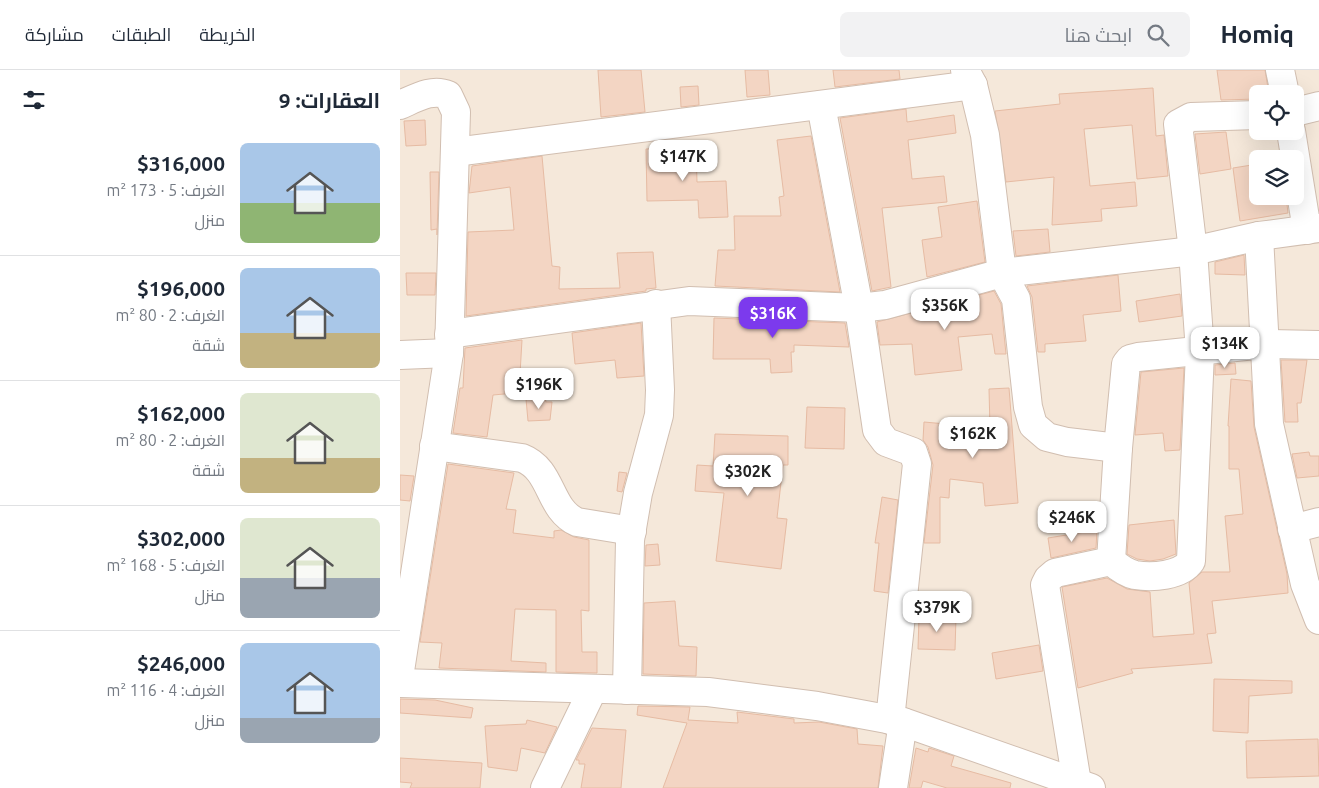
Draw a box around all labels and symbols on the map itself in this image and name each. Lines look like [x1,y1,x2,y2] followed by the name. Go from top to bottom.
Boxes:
[648,140,718,182] pin: $147K
[910,288,980,331] pin: $356K
[738,296,808,339] pin: $316K
[1190,326,1260,369] pin: $134K
[504,368,574,410] pin: $196K
[938,416,1008,459] pin: $162K
[713,454,783,497] pin: $302K
[1037,500,1107,543] pin: $246K
[902,590,972,633] pin: $379K

